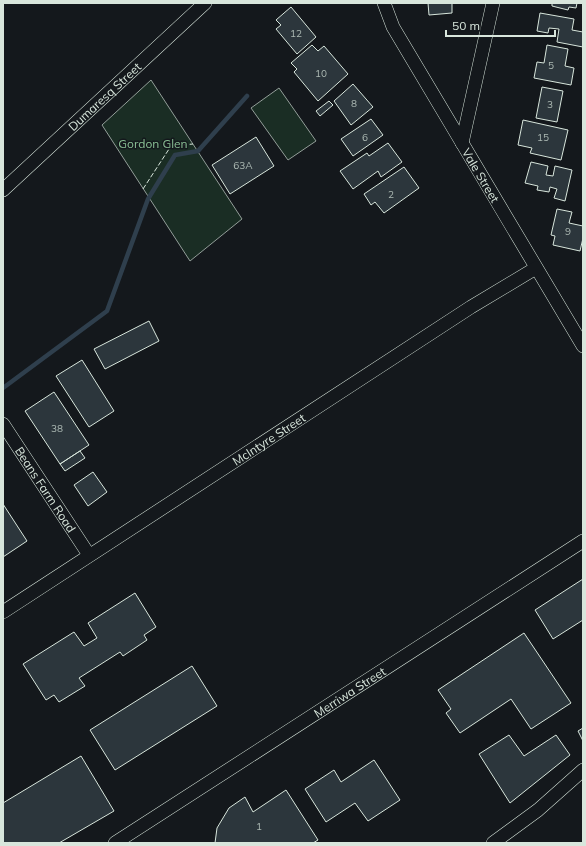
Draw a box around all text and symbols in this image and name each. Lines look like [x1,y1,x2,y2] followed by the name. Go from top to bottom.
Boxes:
[446,12,555,38] scale bar
[452,18,480,33] text: 50 m
[290,27,302,40] house number: 12
[65,59,144,134] street label: Dumaresq Street
[548,59,554,72] house number: 5
[315,67,327,80] house number: 10
[351,97,357,110] house number: 8
[547,98,553,111] house number: 3
[362,131,368,144] house number: 6
[537,131,549,144] house number: 15
[118,136,188,151] park label: Gordon Glen
[459,145,503,205] street label: Vale Street
[233,159,253,172] house number: 63A
[388,188,394,201] house number: 2
[565,225,571,238] house number: 9
[229,410,308,468] street label: McIntyre Street
[51,422,63,435] house number: 38
[12,444,79,535] street label: Beans Farm Road
[311,663,388,720] street label: Merriwa Street
[256,820,262,833] house number: 1

